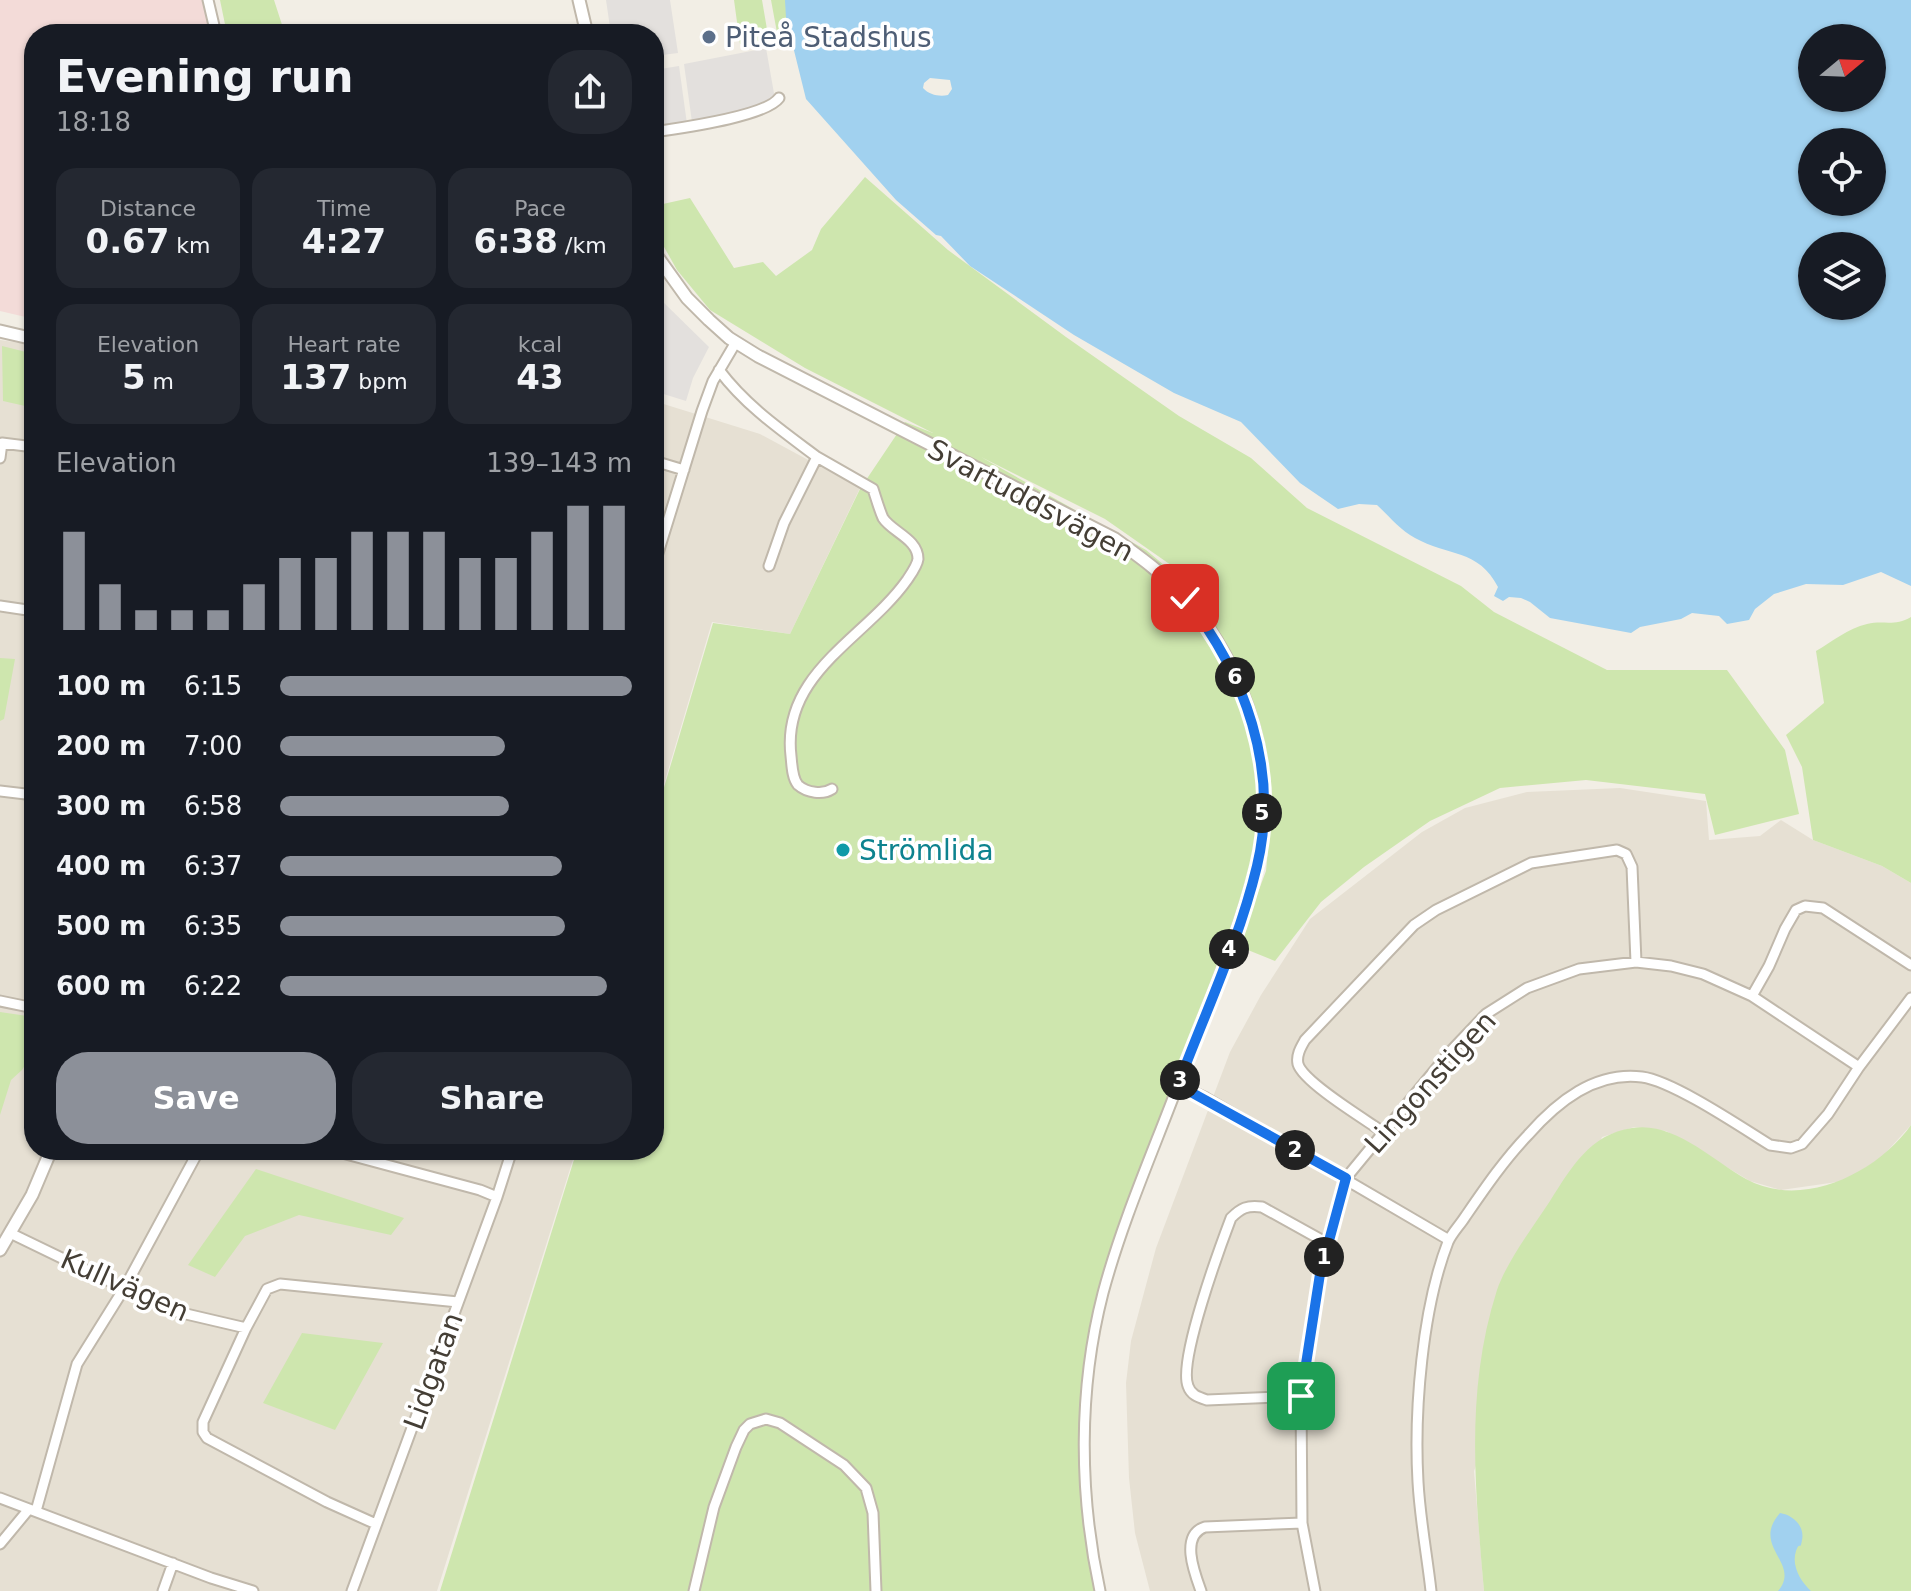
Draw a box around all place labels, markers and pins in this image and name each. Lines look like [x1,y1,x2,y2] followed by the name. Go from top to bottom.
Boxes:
[725,21,932,54] place label: Piteå Stadshus
[700,28,718,46] marker: Piteå Stadshus
[1151,564,1219,632] pin
[1215,657,1255,697] pin: 6
[1242,793,1282,833] pin: 5
[859,834,994,867] place label: Strömlida
[834,841,852,859] marker: Strömlida
[1209,929,1249,969] pin: 4
[1160,1060,1200,1100] pin: 3
[1275,1130,1315,1170] pin: 2
[1304,1237,1344,1277] pin: 1
[1267,1362,1335,1430] pin

